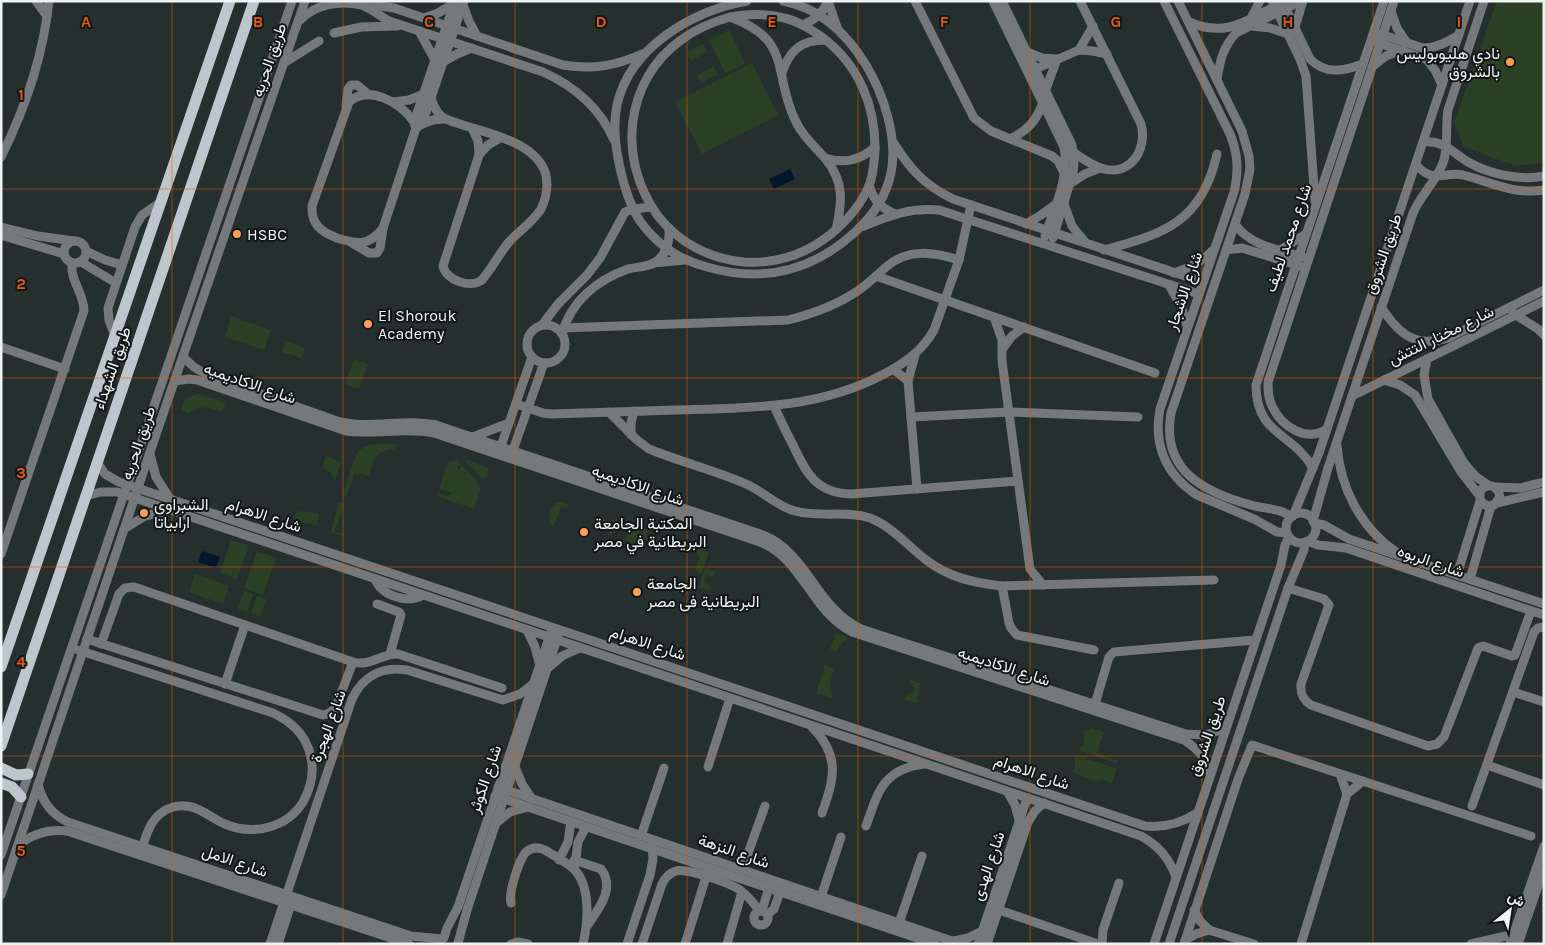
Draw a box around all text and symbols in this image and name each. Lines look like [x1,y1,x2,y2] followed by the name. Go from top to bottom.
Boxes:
[81,12,91,31] text: A
[253,12,263,31] text: B
[424,12,434,31] text: C
[596,12,607,31] text: D
[767,12,777,31] text: E
[940,12,949,31] text: F
[1111,12,1121,31] text: G
[1282,12,1294,31] text: H
[1457,12,1461,31] text: I
[248,21,291,100] street label: طريق الحريه
[1396,44,1500,82] place label: نادي هليوبوليس بالشروق
[1504,56,1516,68] marker: نادي هليوبوليس بالشروق
[18,85,24,104] text: 1
[1261,181,1317,295] street label: شارع محمد لطيف
[1360,211,1407,297] street label: طريق الشروق
[247,225,287,244] place label: HSBC
[231,228,243,240] marker: HSBC
[1161,249,1208,334] street label: شارع الاشجار
[16,274,26,293] text: 2
[1385,301,1498,371] street label: شارع مختار التتش
[378,306,457,343] place label: El Shorouk Academy
[362,318,374,330] marker: El Shorouk Academy
[89,324,136,412] street label: طريق الشهداء
[201,358,298,410] street label: شارع الاكاديميه
[117,404,160,483] street label: طريق الحريه
[589,460,686,512] street label: شارع الاكاديميه
[16,463,26,482] text: 3
[223,494,304,538] street label: شارع الاهرام
[154,495,209,533] place label: الشبراوى ارابياتا
[138,507,150,519] marker: الشبراوى ارابياتا
[593,514,706,555] place label: المكتبة الجامعة البريطانية في مصر
[578,526,590,538] marker: المكتبة الجامعة البريطانية في مصر
[1394,541,1467,583] street label: شارع الربوه
[646,574,759,612] place label: الجامعة البريطانية فى مصر
[631,586,643,598] marker: الجامعة البريطانية فى مصر
[607,622,688,666] street label: شارع الاهرام
[955,642,1053,692] street label: شارع الاكاديميه
[16,652,26,671] text: 4
[306,687,352,765] street label: شارع الهجرة
[1184,693,1231,779] street label: طريق الشروق
[464,742,507,817] street label: شارع الكوثر
[991,750,1072,796] street label: شارع الاهرام
[967,829,1011,904] street label: شارع الهدى
[695,830,772,874] street label: شارع النزهة
[16,841,26,860] text: 5
[199,841,270,883] street label: شارع الامل
[1485,885,1535,935] north arrow
[1505,888,1528,911] text: ش

